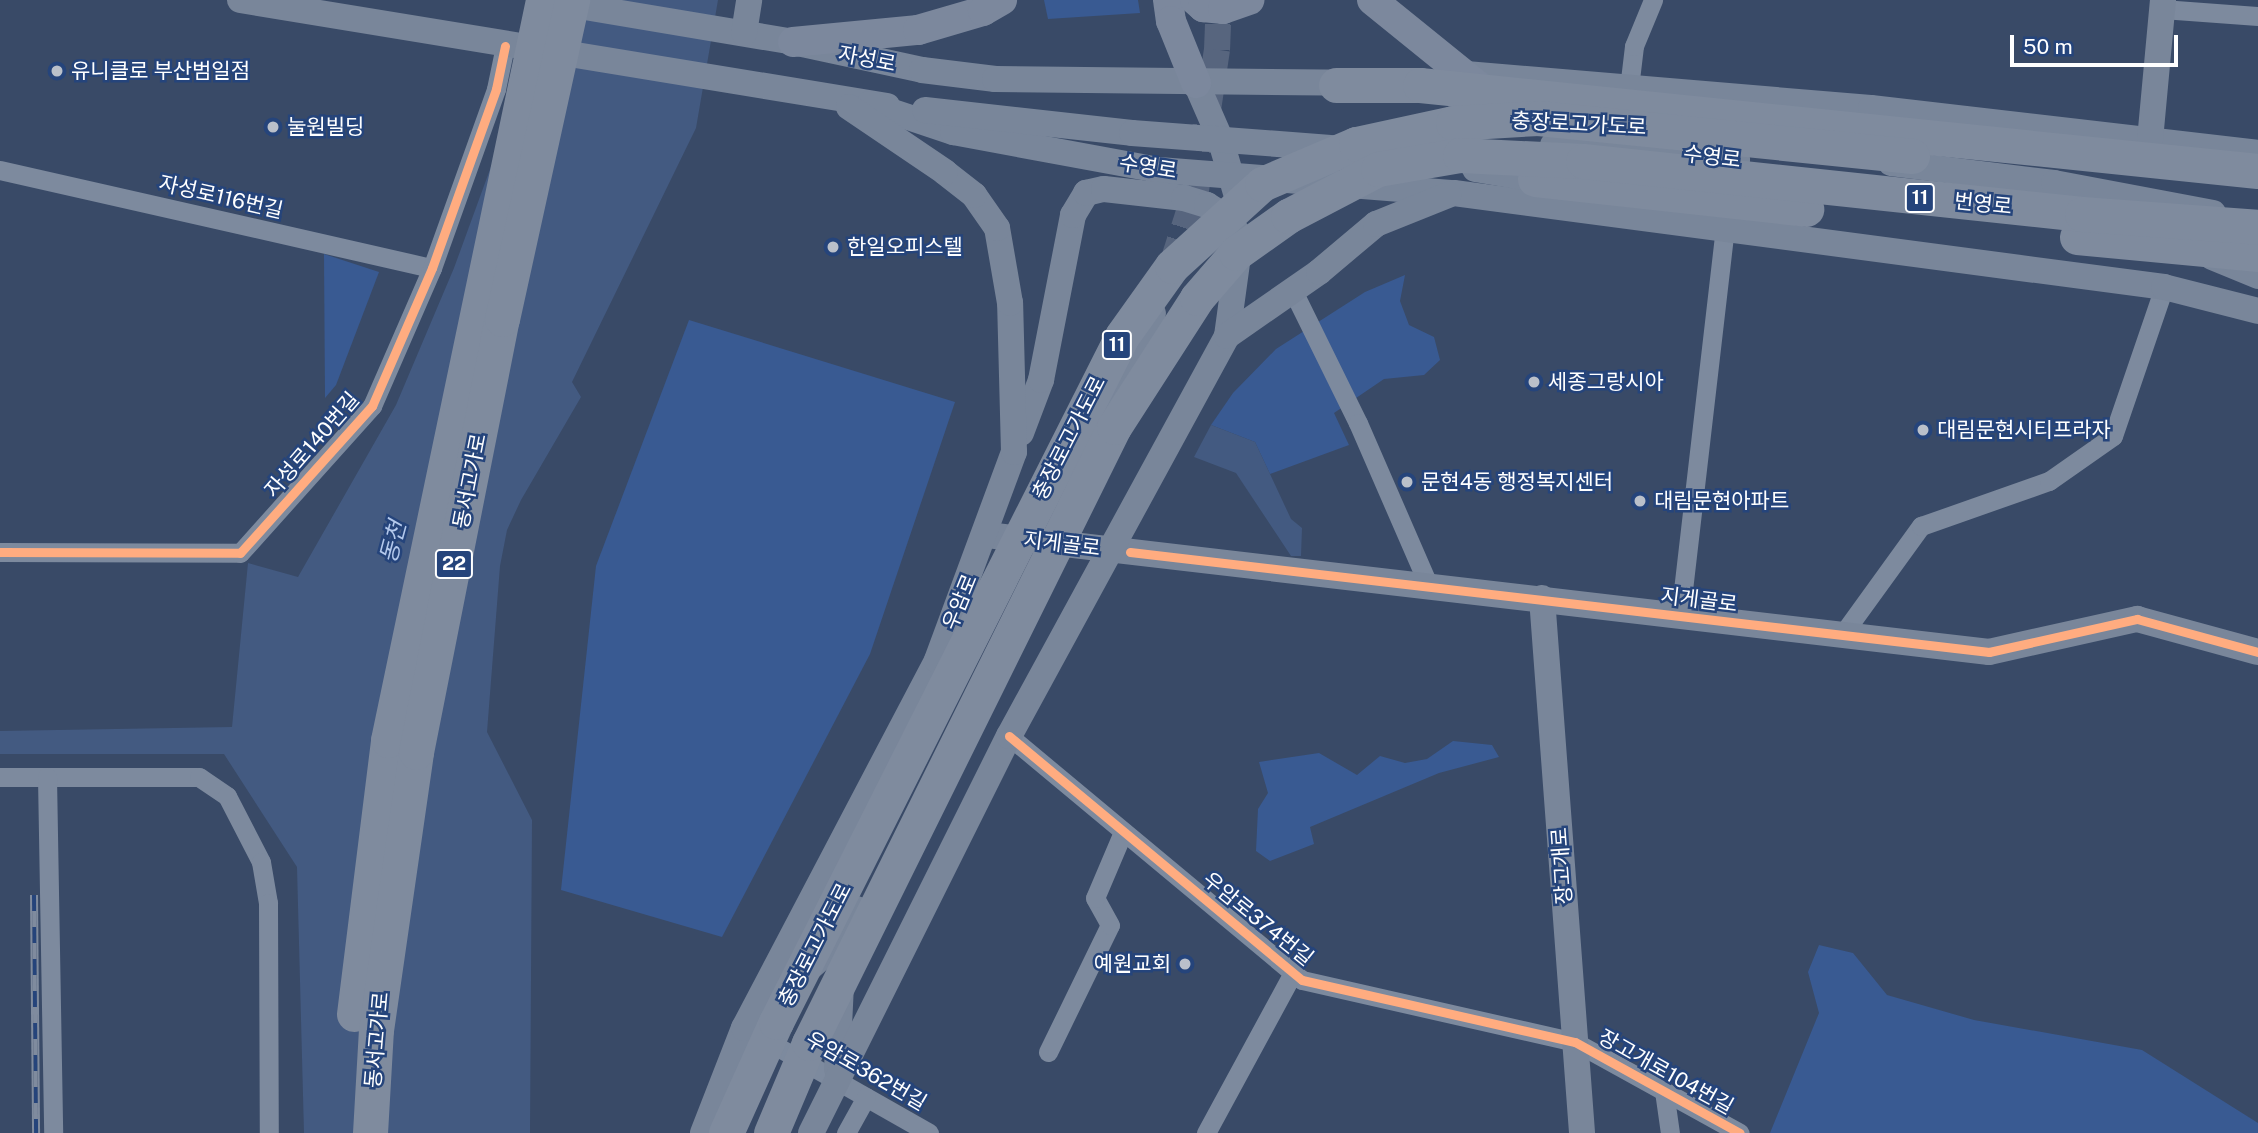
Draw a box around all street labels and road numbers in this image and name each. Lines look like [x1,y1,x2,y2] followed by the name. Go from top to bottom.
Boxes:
[836,41,898,77] street label: 자성로
[1511,108,1647,140] street label: 충장로고가도로
[1682,141,1742,173] street label: 수영로
[1117,150,1179,184] street label: 수영로
[156,170,286,224] street label: 자성로116번길
[1904,182,1936,214] road number: 11
[1953,188,2013,220] street label: 번영로
[1101,330,1133,360] road number: 11
[1027,372,1111,504] street label: 충장로고가도로
[259,387,365,503] street label: 자성로140번길
[448,431,492,531] street label: 동서고가로
[1022,527,1102,561] street label: 지게골로
[435,548,473,580] road number: 22
[937,570,983,634] street label: 우암로
[1659,583,1739,617] street label: 지게골로
[1547,827,1577,905] street label: 장고개로
[1198,867,1318,971] street label: 우암로374번길
[773,879,857,1011] street label: 충장로고가도로
[360,991,394,1089] street label: 동서고가로
[1594,1025,1738,1119] street label: 장고개로104번길
[801,1026,931,1116] street label: 우암로362번길

